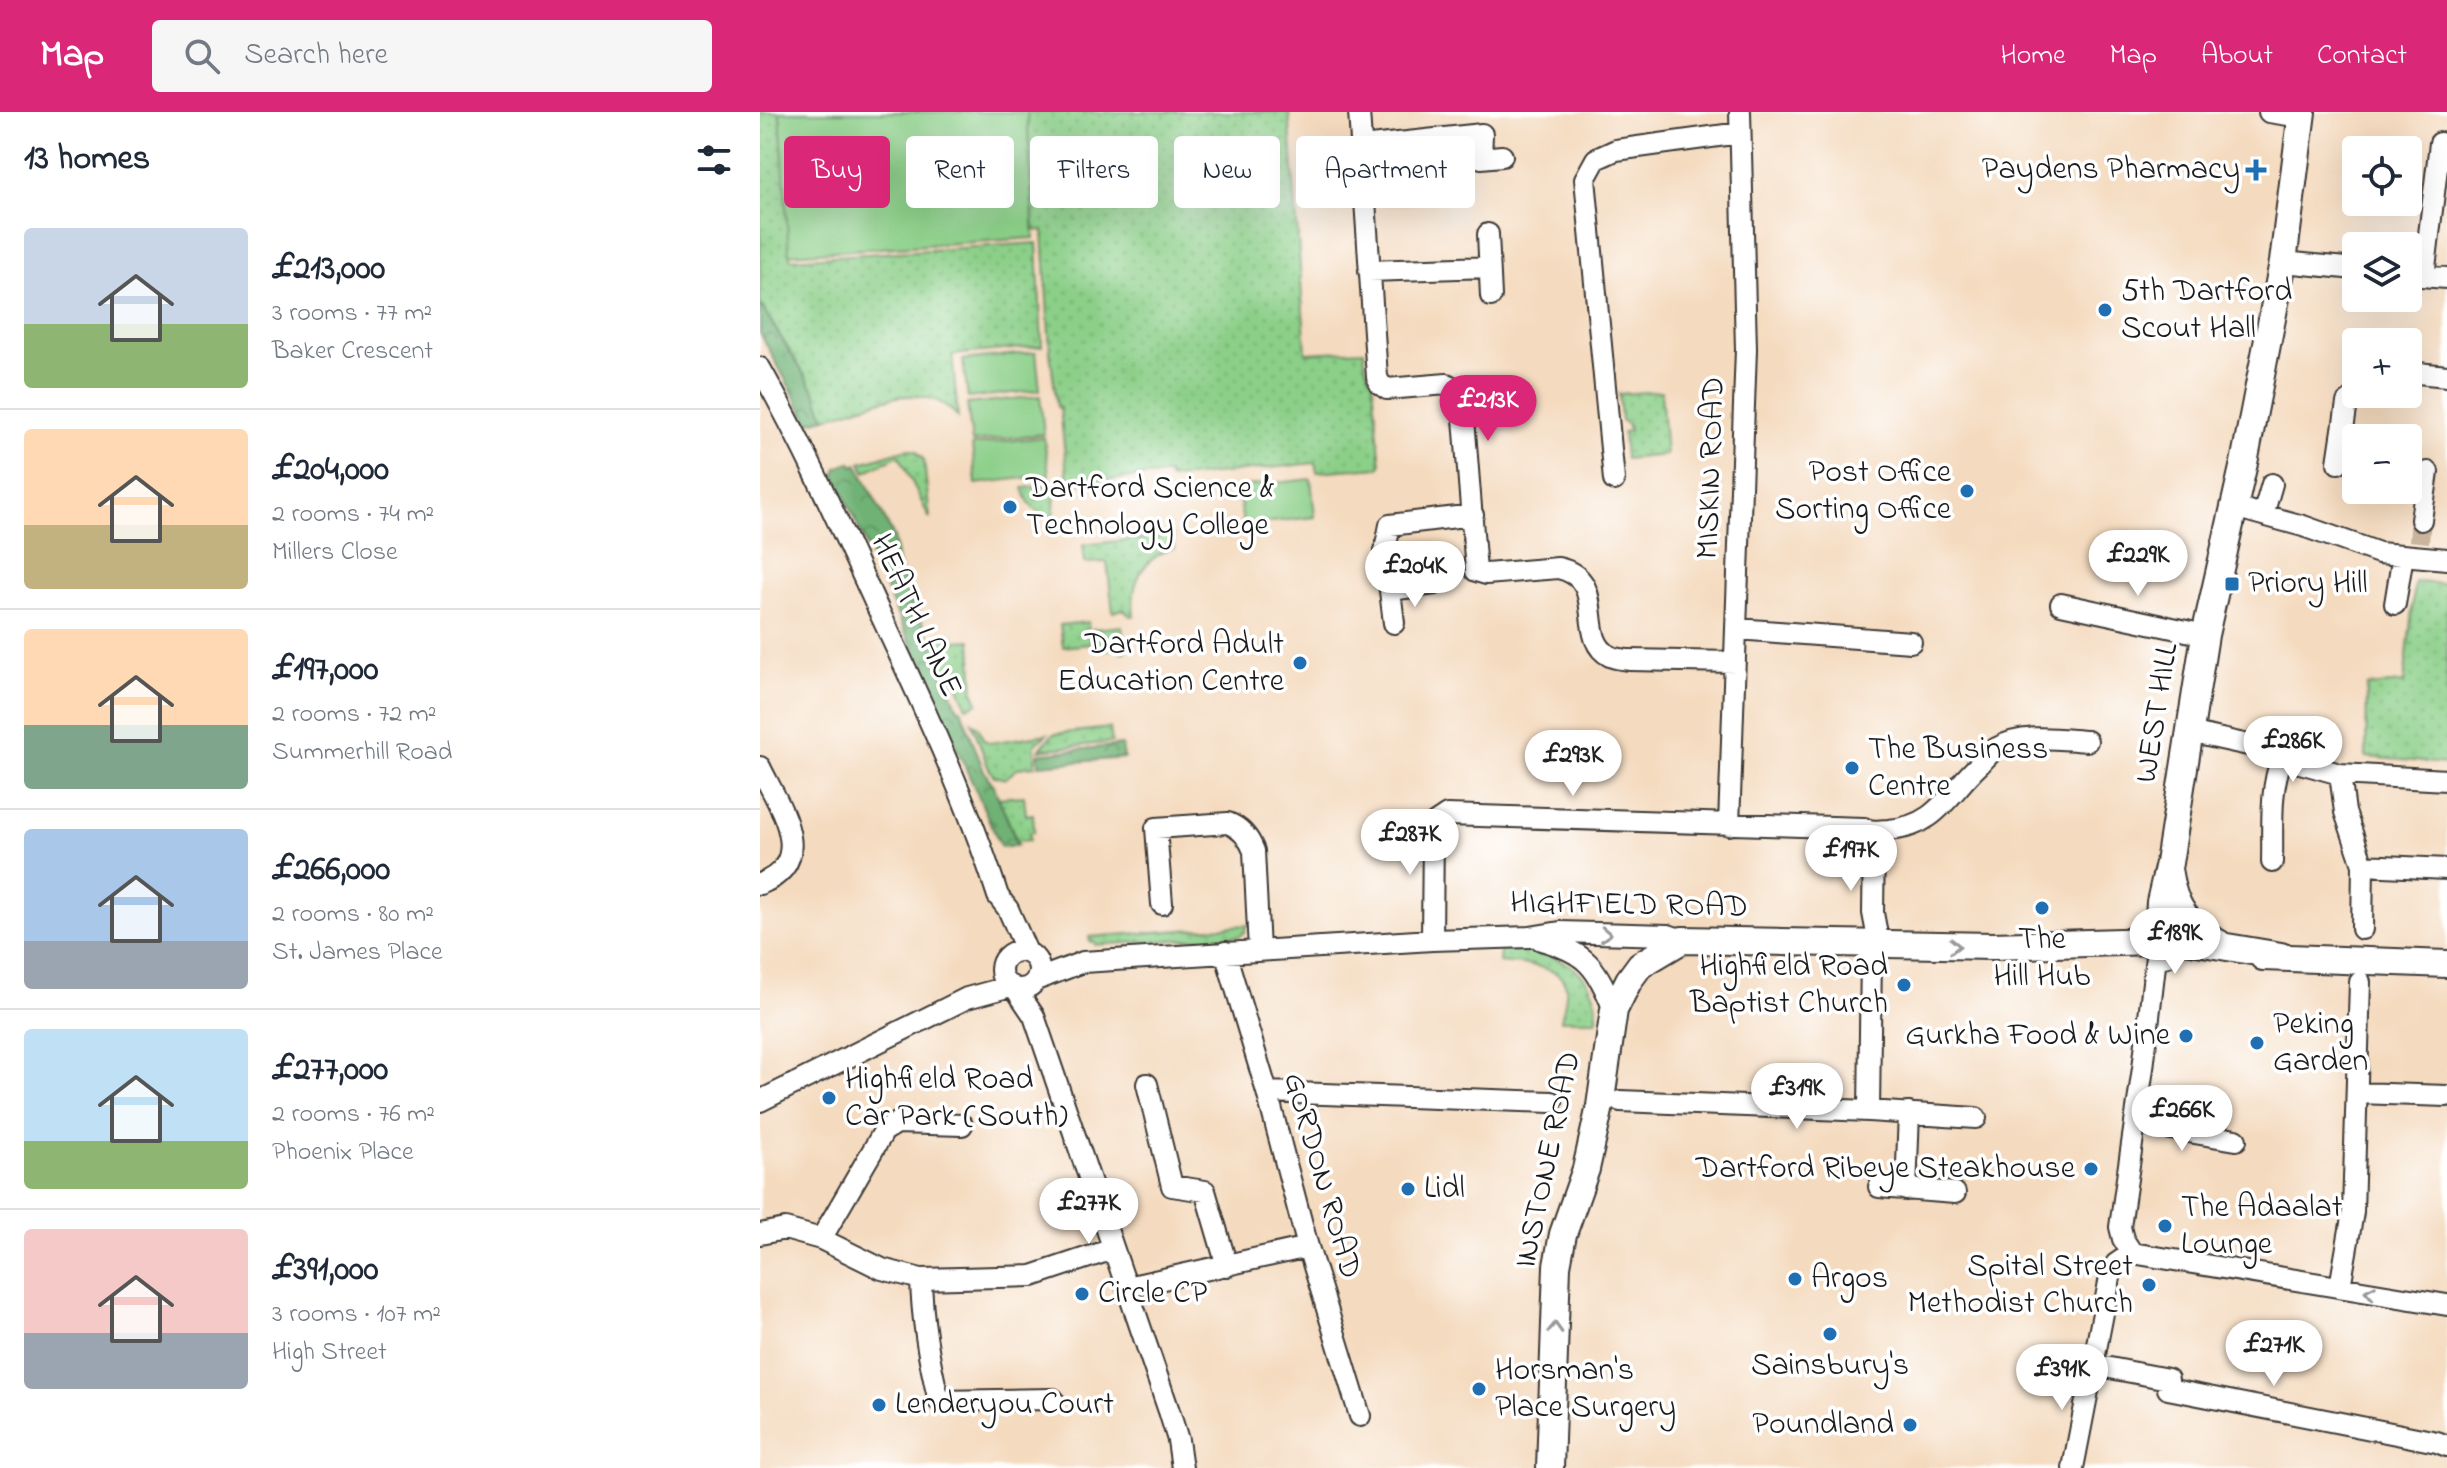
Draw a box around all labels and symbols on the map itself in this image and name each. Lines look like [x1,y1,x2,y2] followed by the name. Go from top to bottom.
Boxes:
[1982,147,2240,194] place label: Paydens Pharmacy
[2247,161,2265,179] marker: Paydens Pharmacy
[2121,269,2292,353] place label: 5th Dartford Scout Hall
[2096,301,2114,319] marker: 5th Dartford Scout Hall
[1432,375,1544,443] pin: £213K
[1685,376,1739,560] street label: MISKIN ROAD
[1775,450,1952,534] place label: Post Office Sorting Office
[1025,466,1275,550] place label: Dartford Science & Technology College
[1958,482,1976,500] marker: Post Office Sorting Office
[1001,498,1019,516] marker: Dartford Science & Technology College
[857,527,973,705] street label: HEATH LANE
[2082,530,2194,598] pin: £229K
[1359,541,1471,609] pin: £204K
[2248,561,2368,608] place label: Priory Hill
[2223,575,2241,593] marker: Priory Hill
[1057,622,1285,706] place label: Dartford Adult Education Centre
[2124,640,2192,786] street label: WEST HILL
[1291,654,1309,672] marker: Dartford Adult Education Centre
[2237,716,2349,784] pin: £286K
[1868,727,2048,811] place label: The Business Centre
[1517,730,1629,798] pin: £293K
[1843,759,1861,777] marker: The Business Centre
[1354,809,1466,877] pin: £287K
[1795,825,1907,893] pin: £197K
[1510,880,1748,932] street label: HIGHFIELD ROAD
[2033,899,2051,917] marker: The Hill Hub
[2119,908,2231,976] pin: £189K
[1994,917,2090,1001] place label: The Hill Hub
[1600,925,1613,942] one-way arrow
[1949,937,1962,955] one-way arrow
[1689,944,1888,1028] place label: Highfield Road Baptist Church
[1895,976,1913,994] marker: Highfield Road Baptist Church
[2273,1002,2368,1086] place label: Peking Garden
[1905,1013,2171,1060] place label: Gurkha Food & Wine
[2177,1027,2195,1045] marker: Gurkha Food & Wine
[2248,1034,2266,1052] marker: Peking Garden
[1503,1047,1595,1273] street label: INSTONE ROAD
[845,1057,1068,1141] place label: Highfield Road Car Park (South)
[1741,1063,1853,1131] pin: £319K
[1269,1068,1373,1284] street label: GORDON ROAD
[2126,1085,2238,1153] pin: £266K
[820,1089,838,1107] marker: Highfield Road Car Park (South)
[1695,1146,2076,1193] place label: Dartford Ribeye Steakhouse
[2082,1160,2100,1178] marker: Dartford Ribeye Steakhouse
[1424,1166,1465,1213] place label: Lidl
[1033,1178,1145,1246] pin: £277K
[1399,1180,1417,1198] marker: Lidl
[2181,1185,2343,1269] place label: The Adaalat Lounge
[2156,1217,2174,1235] marker: The Adaalat Lounge
[1908,1244,2133,1328] place label: Spital Street Methodist Church
[1811,1256,1888,1303] place label: Argos
[1786,1270,1804,1288] marker: Argos
[1098,1271,1208,1318] place label: Circle CP
[2140,1276,2158,1294] marker: Spital Street Methodist Church
[1073,1285,1091,1303] marker: Circle CP
[2363,1285,2377,1302] one-way arrow
[2218,1320,2330,1388] pin: £271K
[1547,1321,1564,1334] one-way arrow
[1821,1325,1839,1343] marker: Sainsbury's
[1751,1343,1909,1390] place label: Sainsbury's
[2006,1344,2118,1412] pin: £391K
[1495,1348,1676,1432] place label: Horsman's Place Surgery
[1470,1380,1488,1398] marker: Horsman's Place Surgery
[895,1382,1114,1429] place label: Lenderyou Court
[870,1396,888,1414] marker: Lenderyou Court
[1752,1402,1894,1449] place label: Poundland
[1901,1416,1919,1434] marker: Poundland

